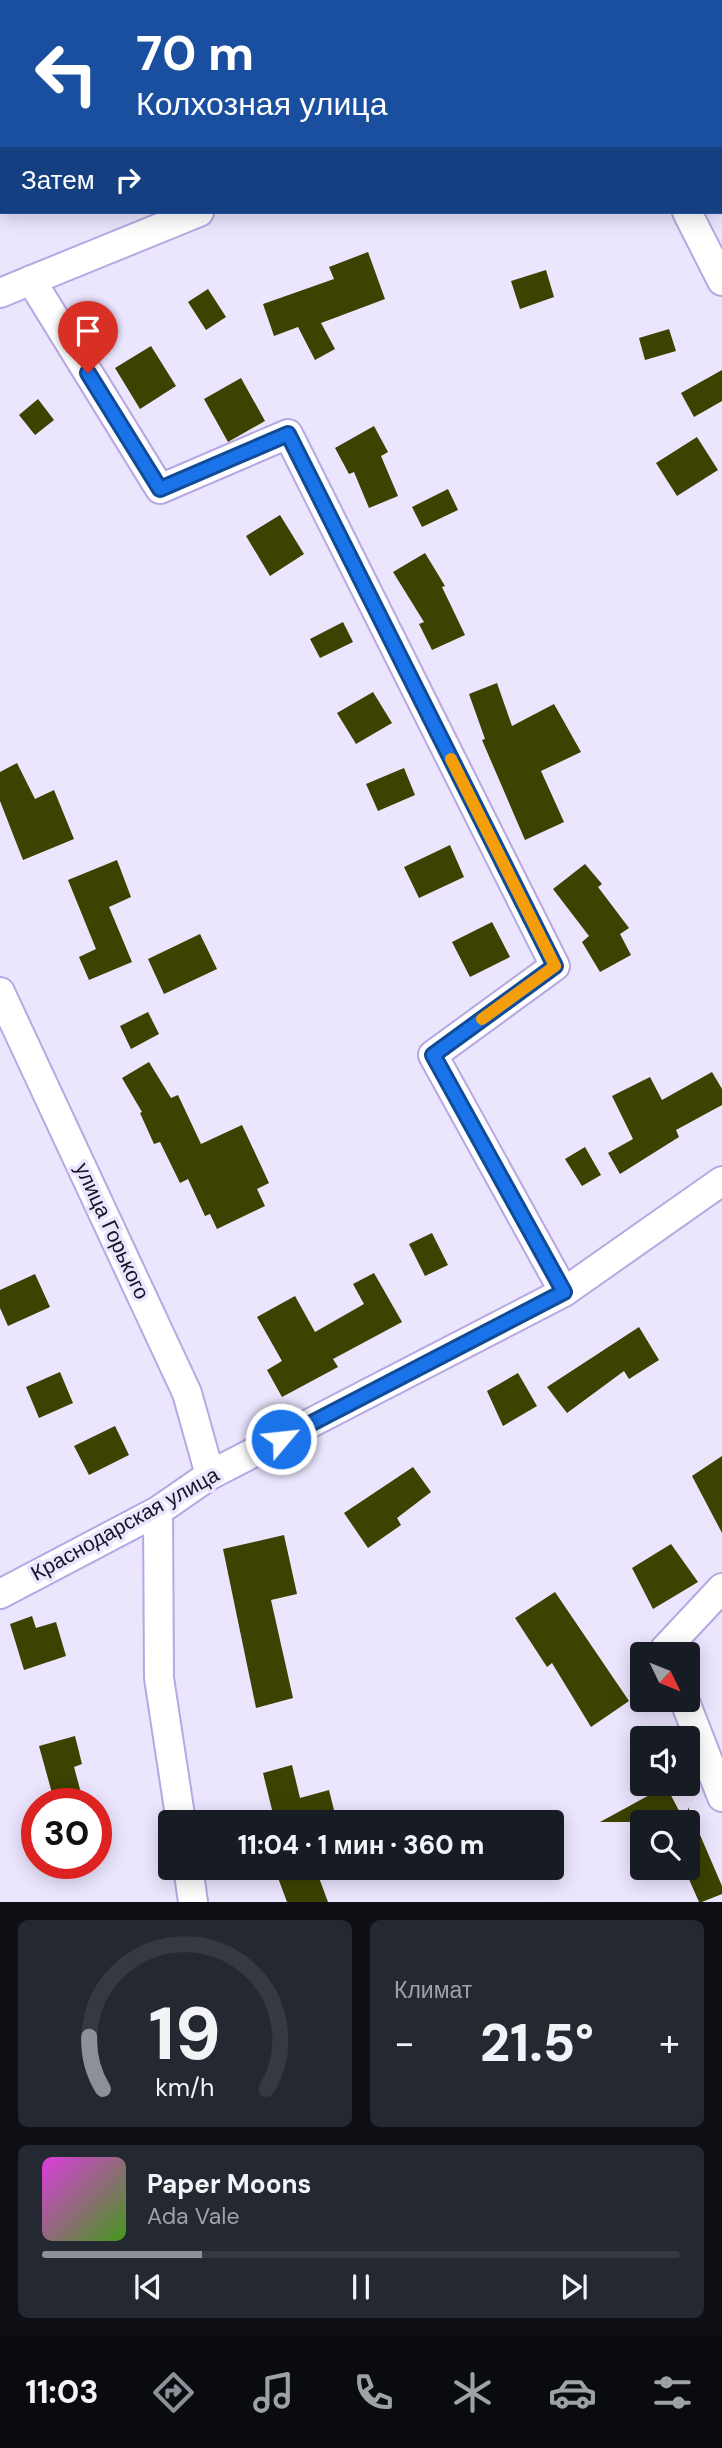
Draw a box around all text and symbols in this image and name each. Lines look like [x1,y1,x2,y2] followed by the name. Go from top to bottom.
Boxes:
[136,21,254,85] text: 70 m
[21,28,112,119] icon: left
[136,83,387,125] text: Колхозная улица
[109,161,147,199] icon: right
[21,163,95,197] text: Затем
[58,301,118,373] pin
[69,312,107,350] icon: arrive
[68,1158,156,1304] street label: улица Горького
[244,1402,318,1476] position arrow
[26,1460,224,1587] street label: Краснодарская улица
[630,1642,700,1712] north arrow
[630,1642,700,1880] map controls
[630,1726,700,1796] button: sound
[21,1788,112,1879] speed limit sign: 30
[630,1810,700,1880] button: search
[238,1828,484,1862] text: 11:04 · 1 мин · 360 m
[394,1975,472,2005] text: Климат
[149,1988,221,2083] text: 19
[480,2009,594,2077] text: 21.5°
[394,2018,415,2068] text: −
[659,2018,680,2068] text: +
[155,2071,215,2104] text: km/h
[147,2167,311,2201] text: Paper Moons
[147,2201,240,2231] text: Ada Vale
[129,2268,167,2306] icon: previous
[342,2268,380,2306] icon: pause
[555,2268,593,2306] icon: next
[149,2368,198,2417] icon: directions
[249,2368,298,2417] icon: music
[349,2368,398,2417] icon: phone
[448,2368,497,2417] icon: climate
[548,2368,597,2417] icon: car
[648,2368,697,2417] icon: filters
[25,2371,99,2413] text: 11:03

